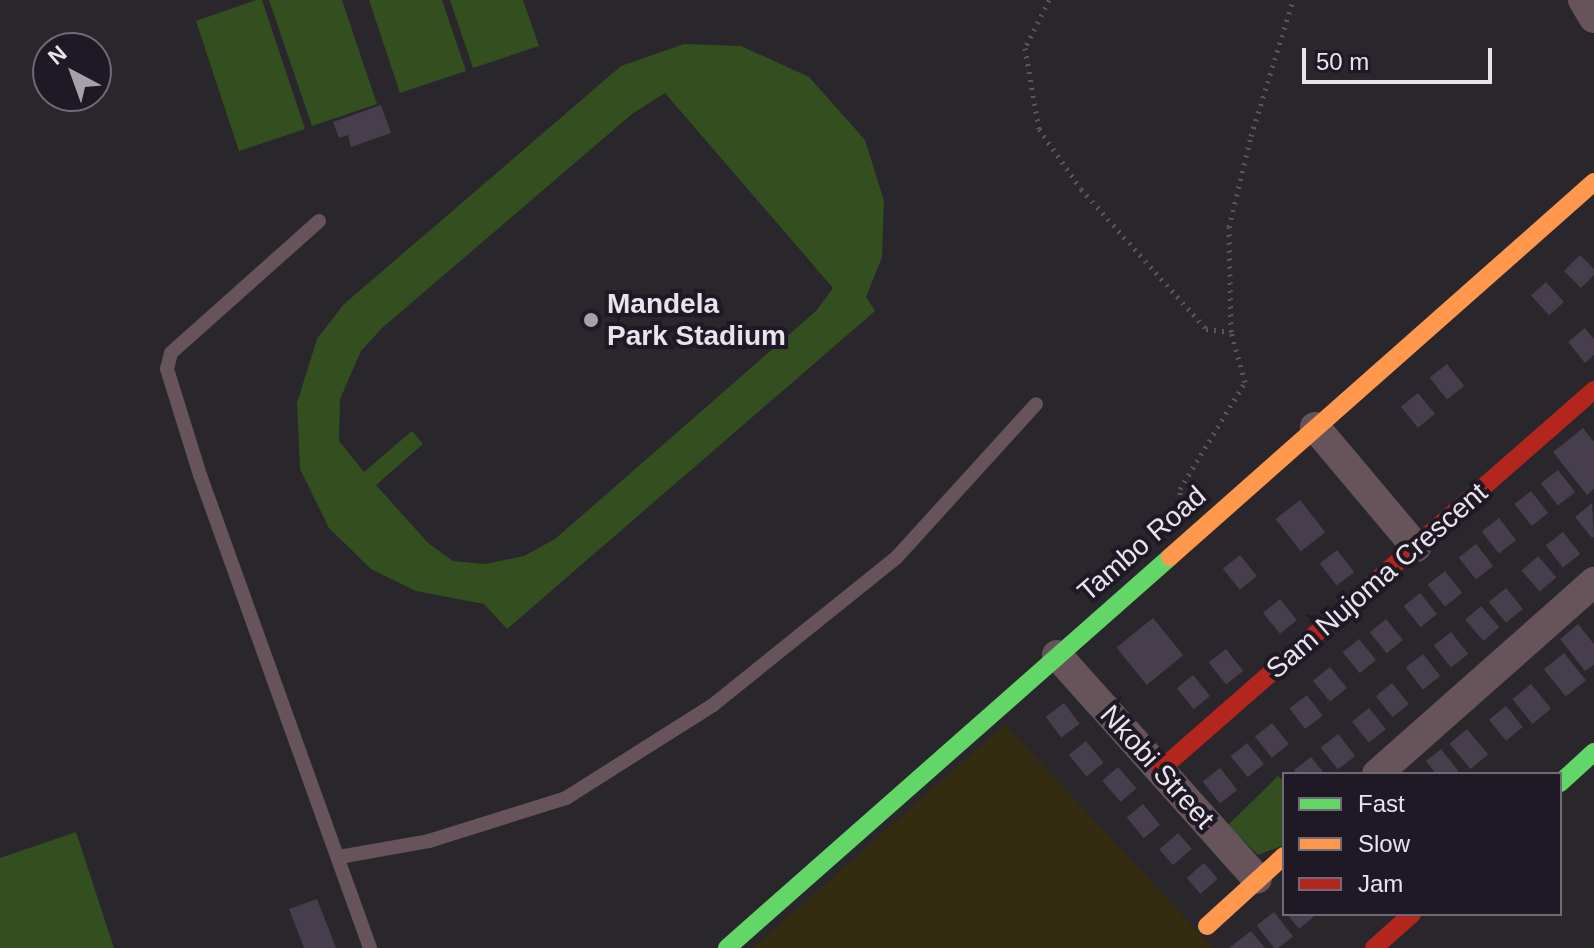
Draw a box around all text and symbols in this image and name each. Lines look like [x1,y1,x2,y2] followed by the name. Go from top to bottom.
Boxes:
[32,32,112,112] north arrow
[1306,32,1496,82] scale bar
[43,40,71,70] text: N
[1316,48,1369,75] text: 50 m
[607,287,786,353] place label: Mandela Park Stadium
[582,311,600,329] marker: Mandela Park Stadium
[1260,476,1494,686] street label: Sam Nujoma Crescent
[1071,479,1213,609] street label: Tambo Road
[1093,699,1221,835] street label: Nkobi Street
[1282,772,1562,916] legend
[1358,790,1405,817] text: Fast
[1358,830,1410,857] text: Slow
[1358,870,1403,897] text: Jam

